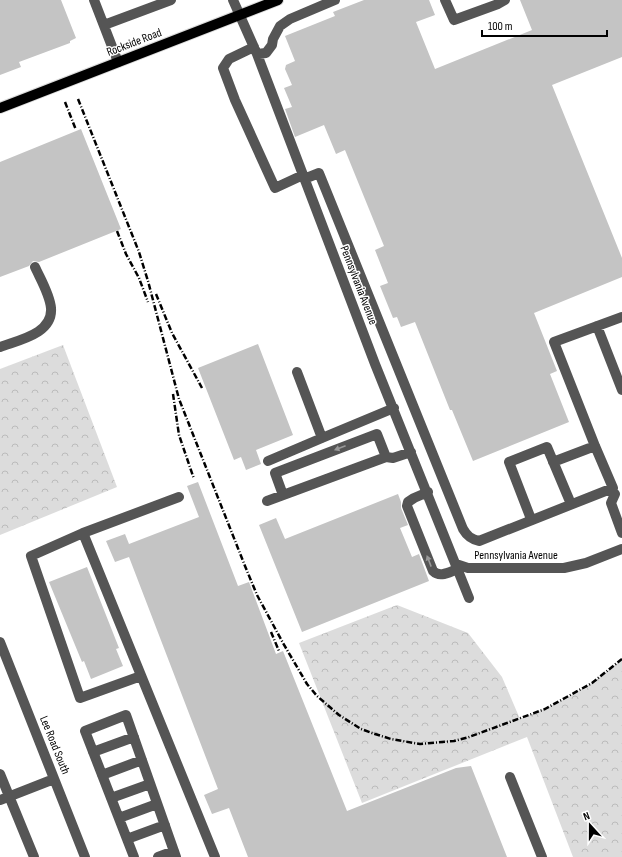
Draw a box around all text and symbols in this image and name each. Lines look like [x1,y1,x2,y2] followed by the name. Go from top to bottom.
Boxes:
[482,12,607,38] scale bar
[488,19,513,34] text: 100 m
[104,25,164,60] street label: Rockside Road
[337,243,381,327] street label: Pennsylvania Avenue
[334,446,346,452] one-way arrow
[474,548,558,563] street label: Pennsylvania Avenue
[425,554,431,566] one-way arrow
[36,714,73,777] street label: Lee Road South
[570,805,610,845] north arrow
[582,809,592,823] text: N

